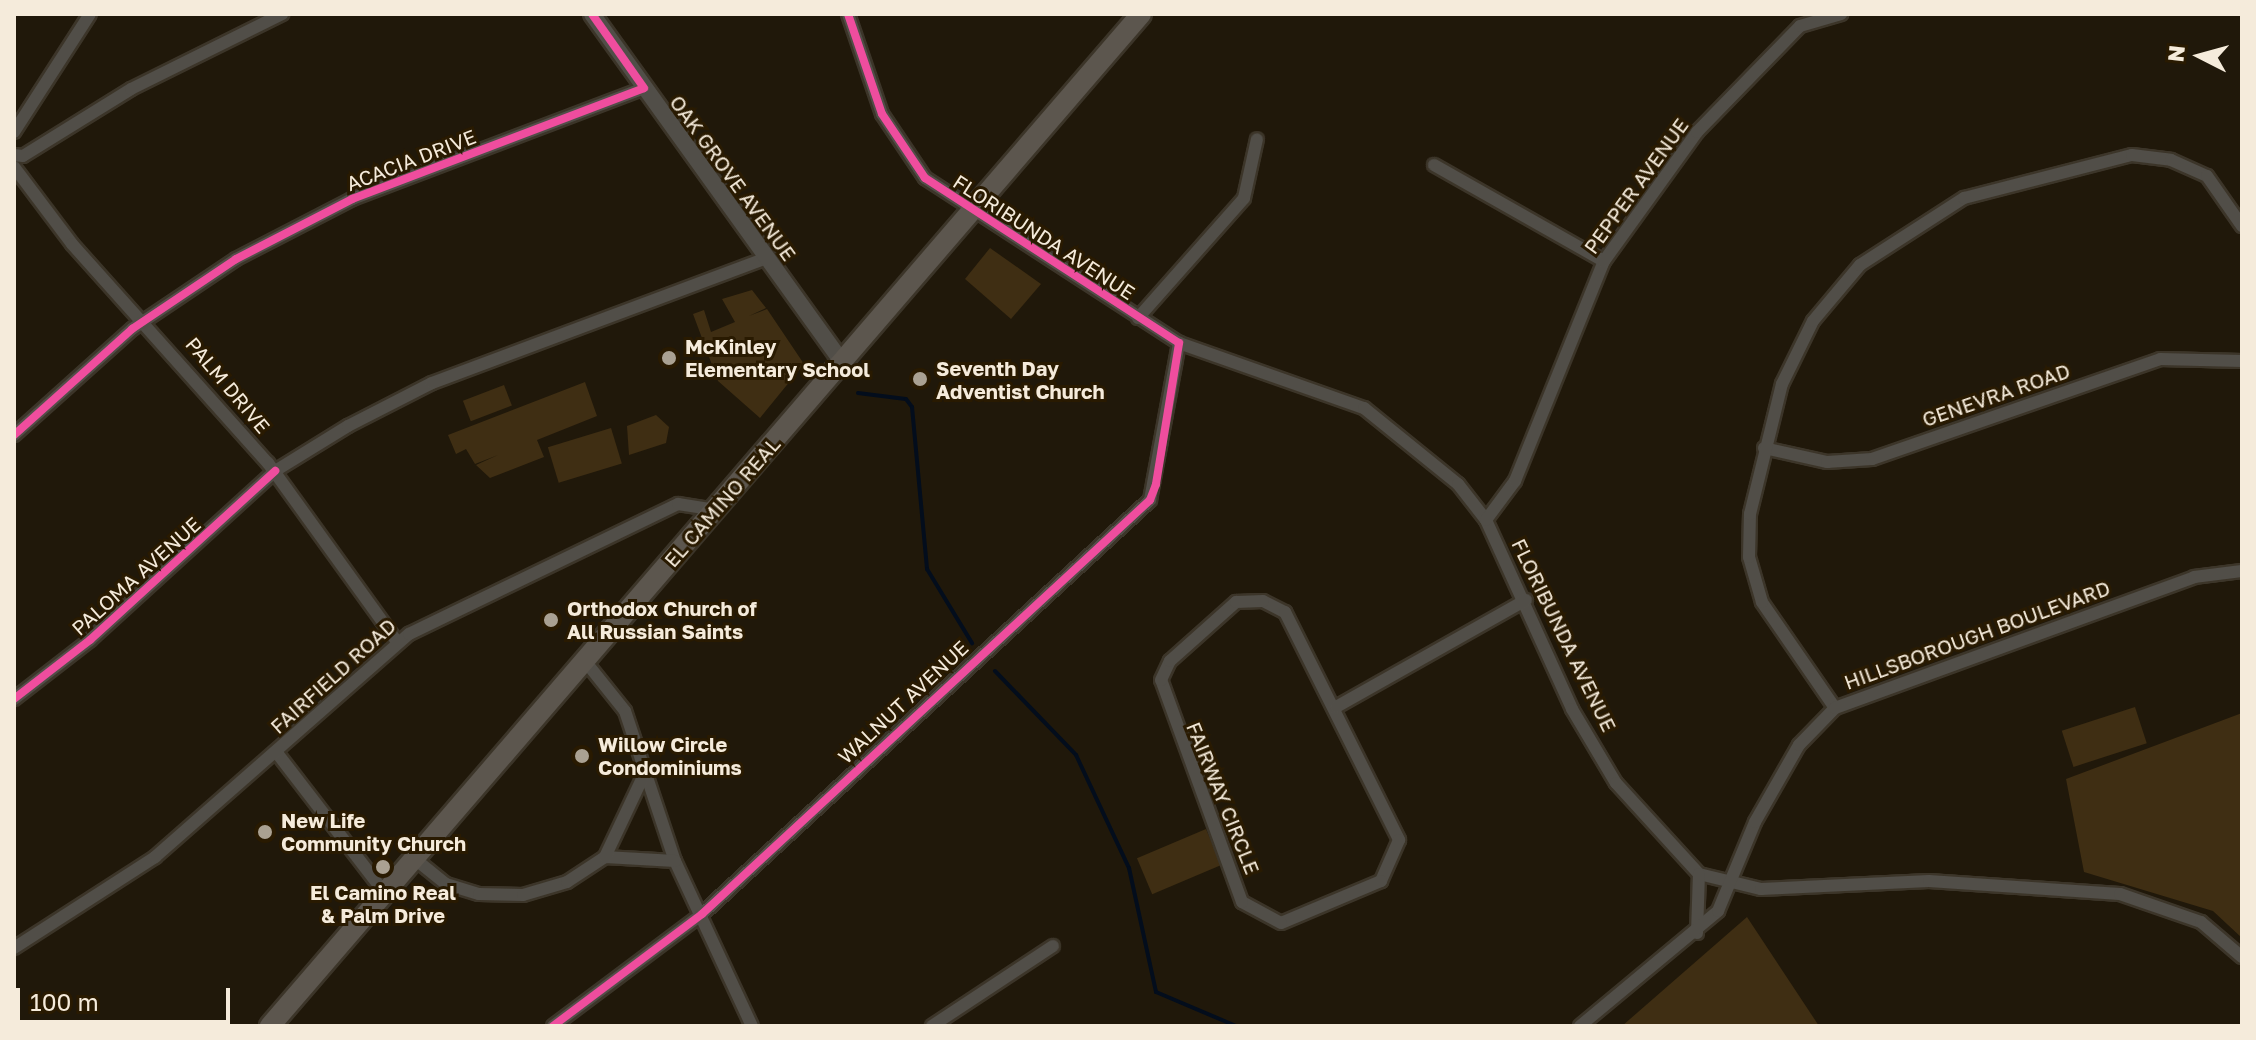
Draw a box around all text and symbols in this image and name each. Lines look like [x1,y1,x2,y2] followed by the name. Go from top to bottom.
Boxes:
[2160,16,2240,96] north arrow
[2161,44,2190,63] text: N
[665,91,801,265] street label: OAK GROVE AVENUE
[1579,114,1693,258] street label: PEPPER AVENUE
[343,124,479,196] street label: ACACIA DRIVE
[949,169,1139,305] street label: FLORIBUNDA AVENUE
[181,332,275,438] street label: PALM DRIVE
[685,334,870,381] place label: McKinley Elementary School
[660,349,678,367] marker: McKinley Elementary School
[936,356,1105,403] place label: Seventh Day Adventist Church
[1919,358,2073,432] street label: GENEVRA ROAD
[911,370,929,388] marker: Seventh Day Adventist Church
[659,432,785,572] street label: EL CAMINO REAL
[67,512,205,640] street label: PALOMA AVENUE
[1507,535,1621,735] street label: FLORIBUNDA AVENUE
[1841,576,2113,694] street label: HILLSBOROUGH BOULEVARD
[567,596,757,643] place label: Orthodox Church of All Russian Saints
[542,611,560,629] marker: Orthodox Church of All Russian Saints
[265,613,401,739] street label: FAIRFIELD ROAD
[833,636,973,768] street label: WALNUT AVENUE
[1182,718,1264,878] street label: FAIRWAY CIRCLE
[598,732,742,779] place label: Willow Circle Condominiums
[573,747,591,765] marker: Willow Circle Condominiums
[281,808,466,855] place label: New Life Community Church
[256,823,274,841] marker: New Life Community Church
[374,858,392,876] marker: El Camino Real & Palm Drive
[310,880,456,927] place label: El Camino Real & Palm Drive
[20,972,234,1022] scale bar
[30,987,99,1016] text: 100 m

